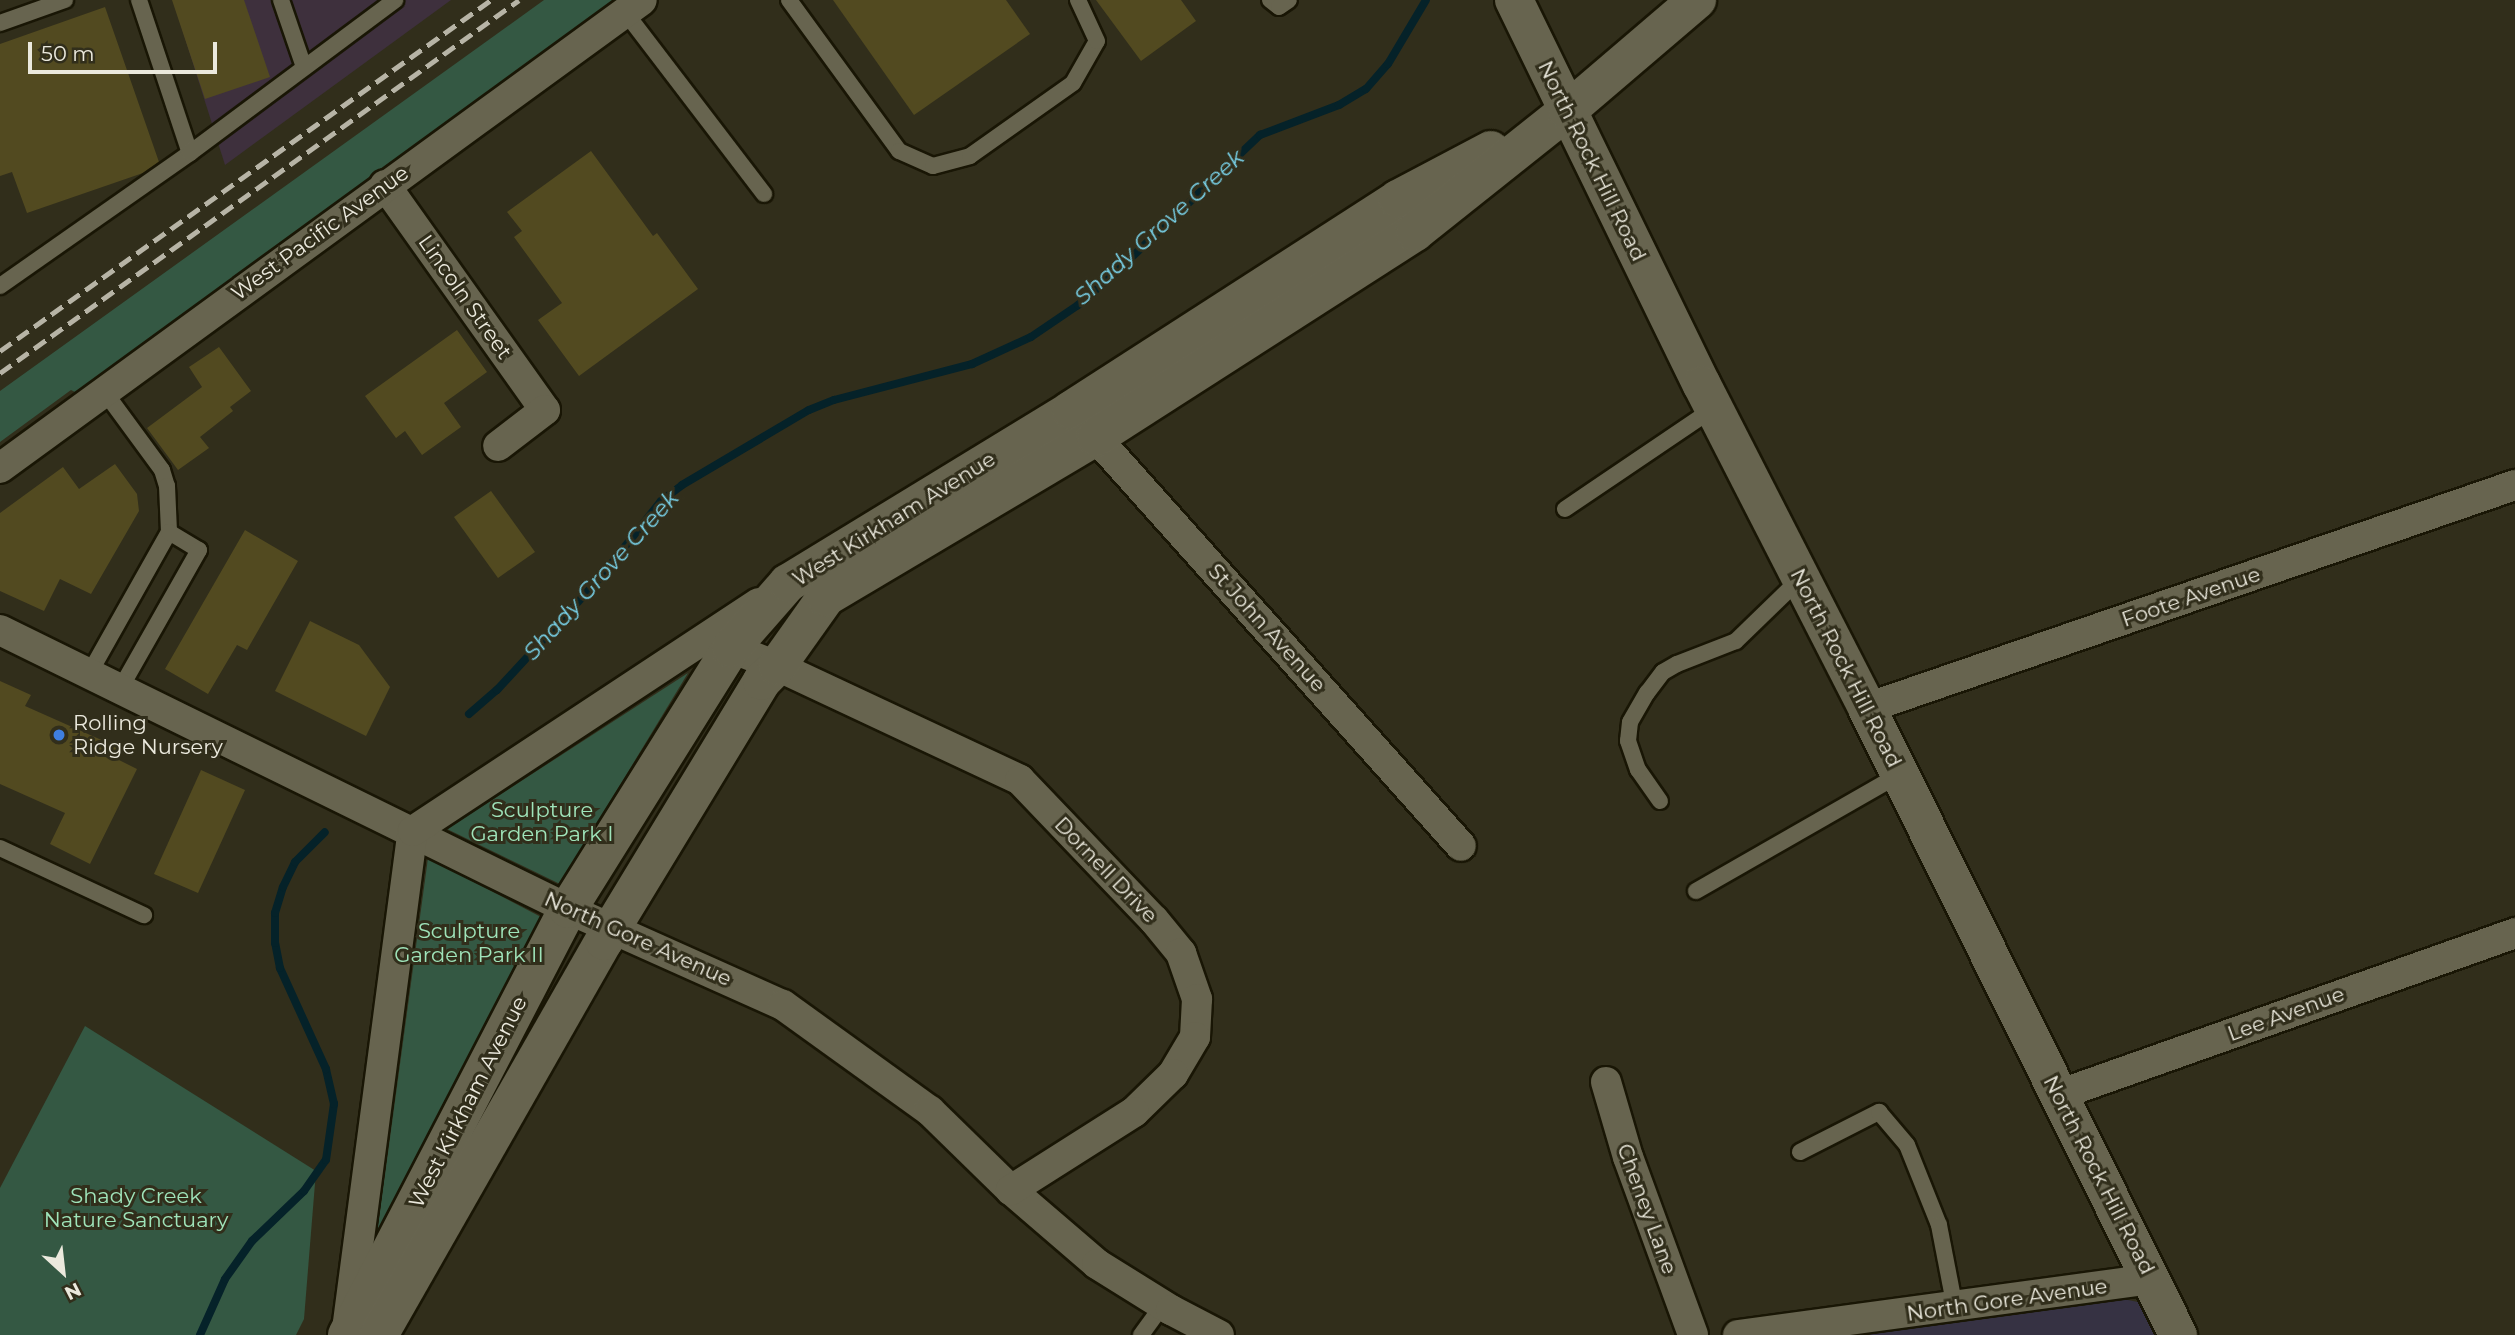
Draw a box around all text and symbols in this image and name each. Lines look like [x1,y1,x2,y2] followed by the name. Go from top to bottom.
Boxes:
[32,28,220,72] scale bar
[41,41,95,66] text: 50 m
[1533,57,1651,265] street label: North Rock Hill Road
[1068,143,1250,311] water label: Shady Grove Creek
[227,160,413,306] street label: West Pacific Avenue
[413,230,517,364] street label: Lincoln Street
[788,446,1000,592] street label: West Kirkham Avenue
[517,484,685,666] water label: Shady Grove Creek
[1203,559,1331,697] street label: St John Avenue
[2118,562,2264,632] street label: Foote Avenue
[1785,564,1907,772] street label: North Rock Hill Road
[73,710,223,760] place label: Rolling Ridge Nursery
[51,727,67,743] marker: Rolling Ridge Nursery
[470,797,614,847] park label: Sculpture Garden Park I
[1049,812,1163,928] street label: Dornell Drive
[541,886,735,992] street label: North Gore Avenue
[394,918,544,968] park label: Sculpture Garden Park II
[2224,981,2348,1047] street label: Lee Avenue
[404,992,532,1212] street label: West Kirkham Avenue
[2038,1071,2160,1279] street label: North Rock Hill Road
[1612,1140,1682,1278] street label: Cheney Lane
[44,1183,228,1233] park label: Shady Creek Nature Sanctuary
[28,1237,98,1307] north arrow
[1905,1273,2109,1327] street label: North Gore Avenue
[61,1277,85,1305] text: N

